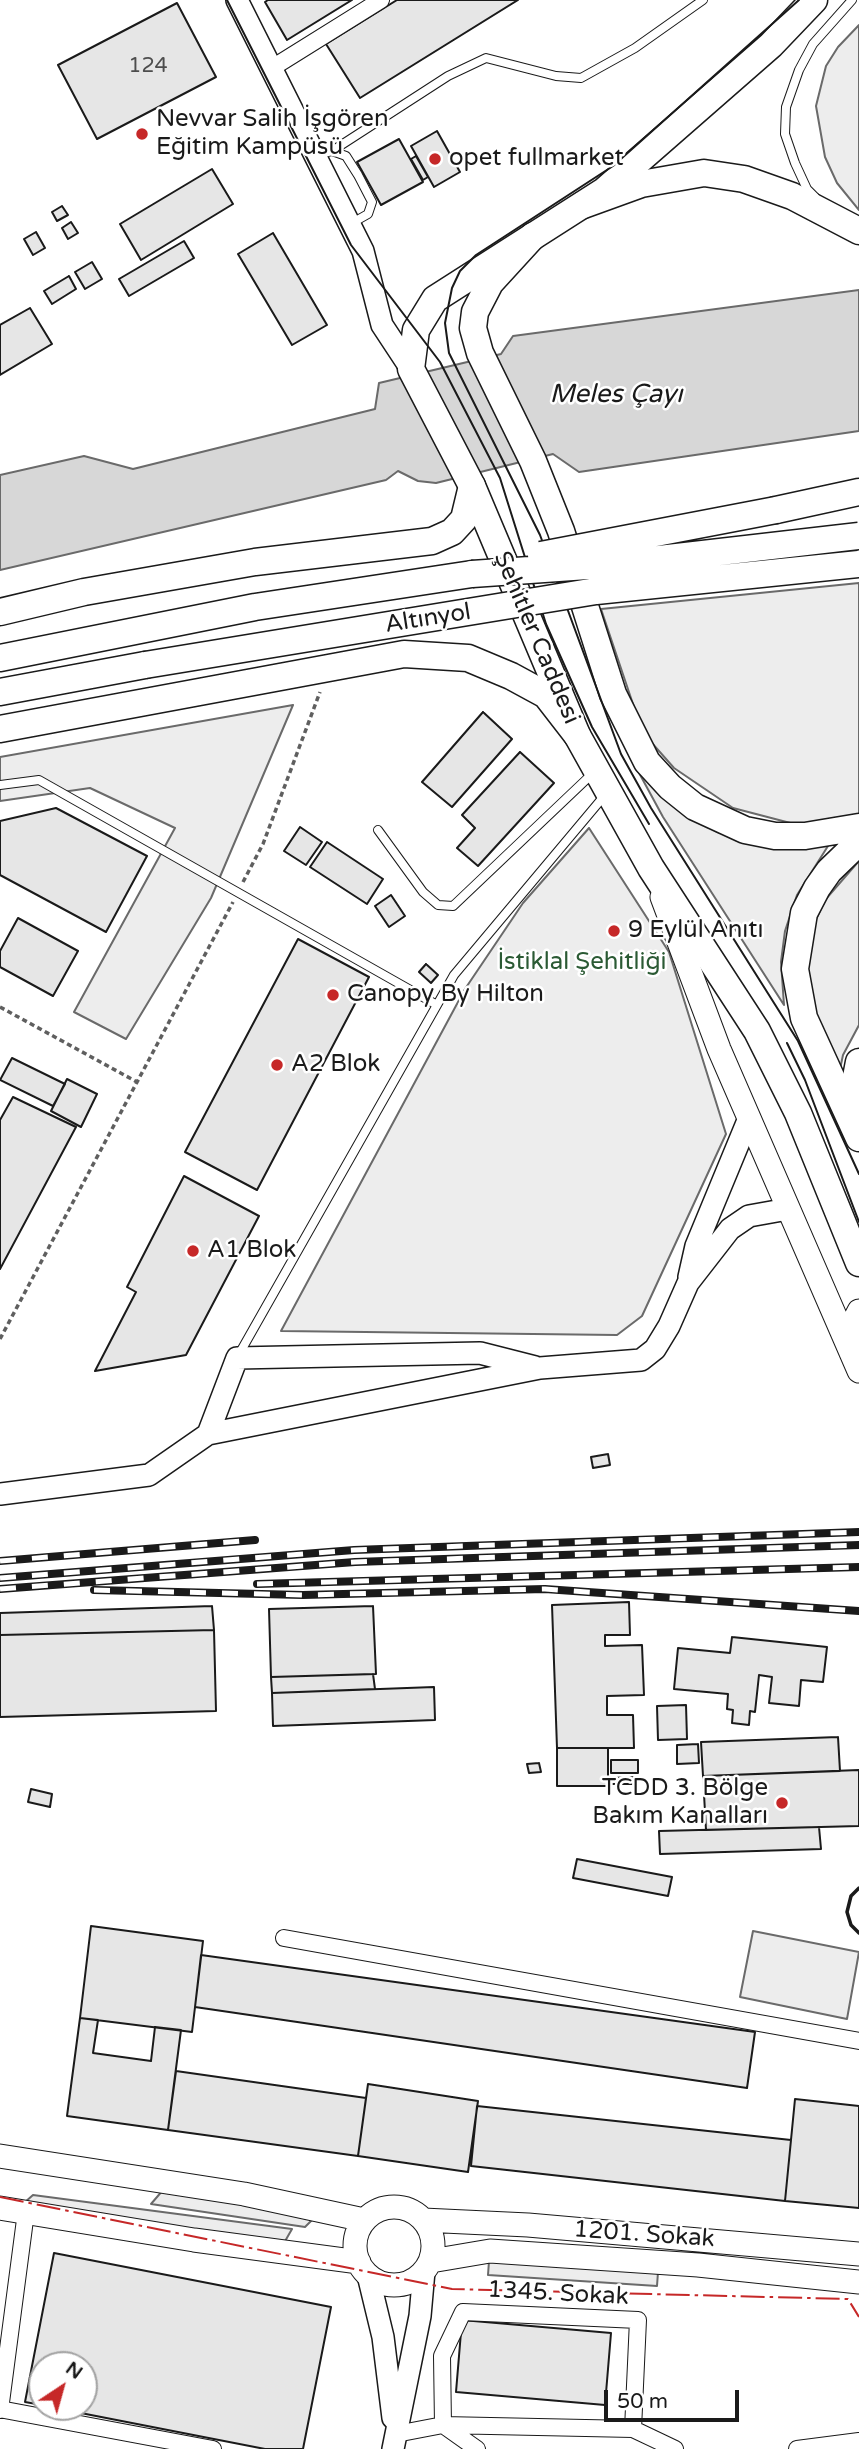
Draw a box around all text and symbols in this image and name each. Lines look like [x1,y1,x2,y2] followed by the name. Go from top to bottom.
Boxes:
[128,53,168,79] house number: 124
[156,106,389,162] place label: Nevvar Salih İşgören Eğitim Kampüsü
[134,126,150,142] marker: Nevvar Salih İşgören Eğitim Kampüsü
[449,145,624,173] place label: opet fullmarket
[427,151,443,167] marker: opet fullmarket
[550,379,682,411] water label: Meles Çayı
[487,547,585,729] street label: Şehitler Caddesi
[383,598,473,640] street label: Altınyol
[628,917,763,945] place label: 9 Eylül Anıtı
[606,923,622,939] marker: 9 Eylül Anıtı
[497,949,667,977] park label: İstiklal Şehitliği
[347,981,544,1009] place label: Canopy By Hilton
[325,987,341,1003] marker: Canopy By Hilton
[291,1051,380,1079] place label: A2 Blok
[269,1057,285,1073] marker: A2 Blok
[207,1237,296,1265] place label: A1 Blok
[185,1243,201,1259] marker: A1 Blok
[592,1775,768,1831] place label: TCDD 3. Bölge Bakım Kanalları
[774,1795,790,1811] marker: TCDD 3. Bölge Bakım Kanalları
[572,2216,716,2254] street label: 1201. Sokak
[487,2276,629,2312] street label: 1345. Sokak
[28,2351,98,2421] north arrow
[62,2357,87,2384] text: N
[607,2376,742,2420] scale bar
[617,2389,668,2414] text: 50 m

